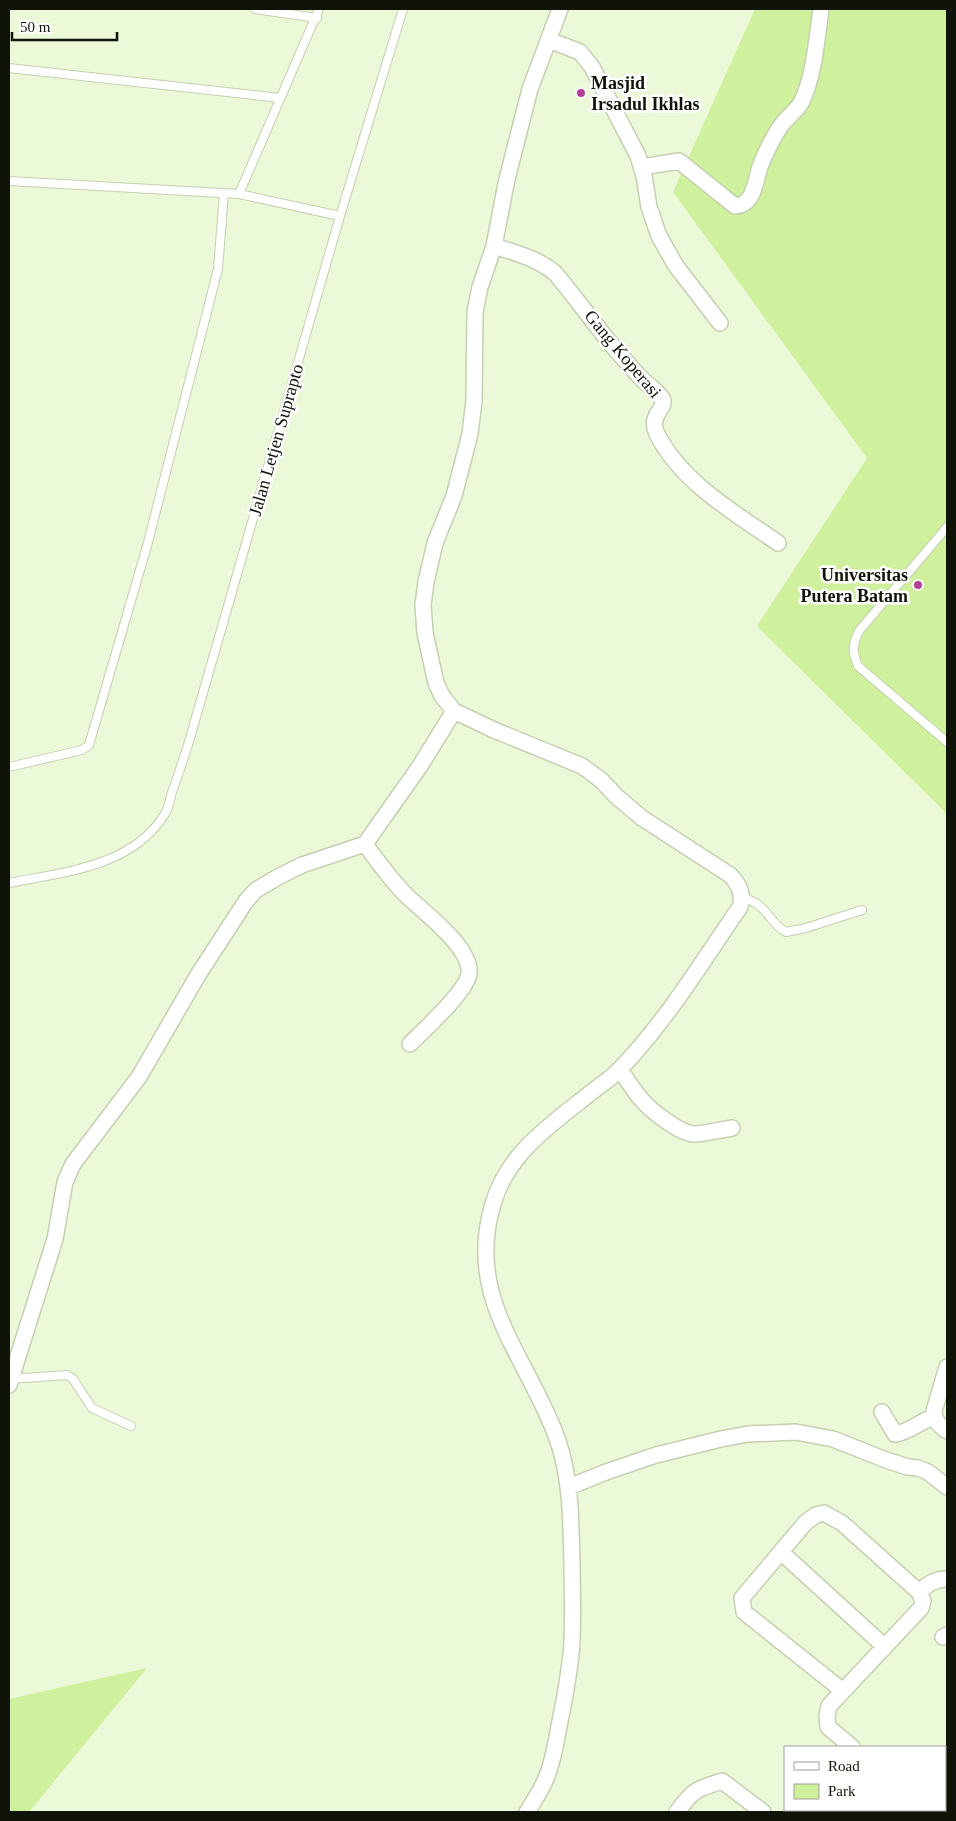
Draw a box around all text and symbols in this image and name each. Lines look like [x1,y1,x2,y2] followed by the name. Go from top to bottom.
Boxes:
[12,10,118,42] scale bar
[20,19,51,35] text: 50 m
[591,73,700,114] place label: Masjid Irsadul Ikhlas
[575,87,587,99] marker: Masjid Irsadul Ikhlas
[580,306,666,402] street label: Gang Koperasi
[245,362,307,518] street label: Jalan Letjen Suprapto
[801,565,908,606] place label: Universitas Putera Batam
[912,579,924,591] marker: Universitas Putera Batam
[784,1746,946,1811] legend
[828,1758,860,1774] text: Road
[828,1783,856,1799] text: Park

